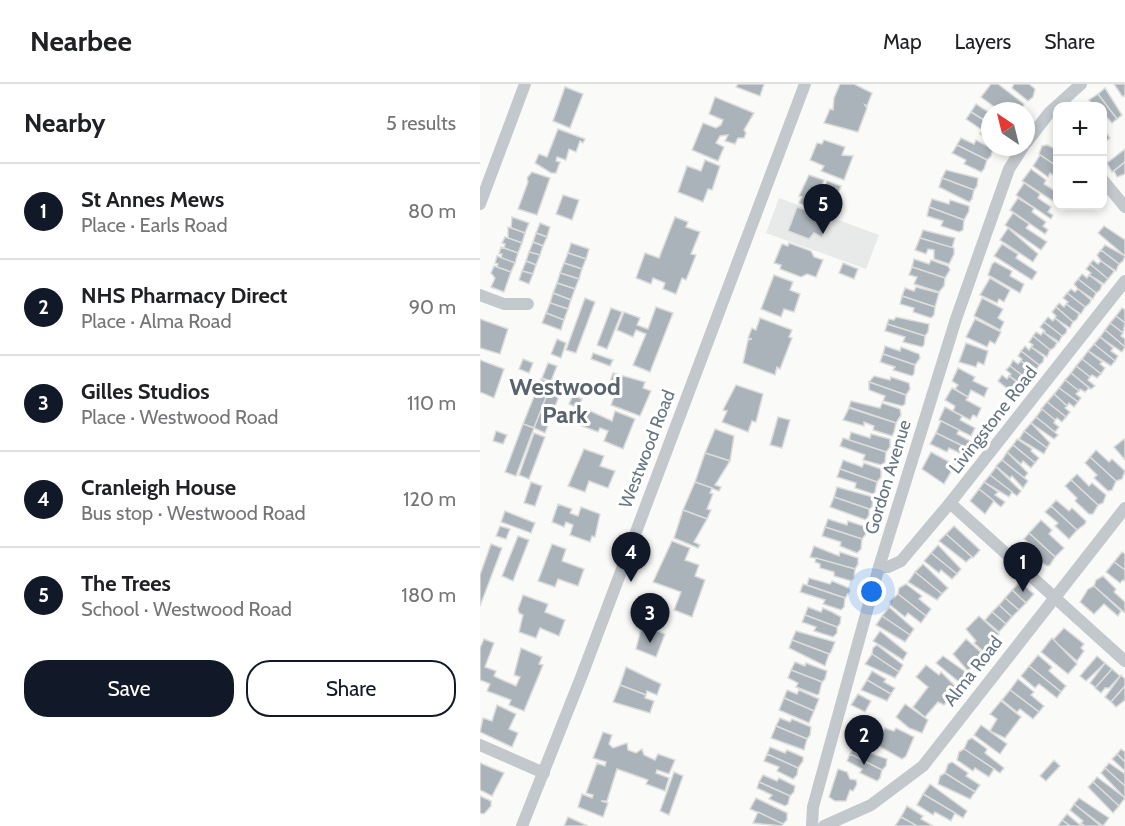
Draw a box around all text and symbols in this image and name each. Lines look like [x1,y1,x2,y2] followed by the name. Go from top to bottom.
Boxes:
[30,24,132,58] text: Nearbee
[883,29,922,54] text: Map
[955,29,1011,54] text: Layers
[1044,29,1095,54] text: Share
[981,102,1035,156] north arrow
[1053,102,1107,210] map controls
[1053,102,1107,156] button: +
[24,107,105,139] text: Nearby
[386,111,456,135] text: 5 results
[1053,156,1107,210] button: −
[804,184,842,234] pin: 5
[81,186,224,213] text: St Annes Mews
[40,199,47,223] text: 1
[408,199,456,223] text: 80 m
[81,213,227,237] text: Place · Earls Road
[81,282,287,309] text: NHS Pharmacy Direct
[38,295,49,319] text: 2
[409,295,456,319] text: 90 m
[81,309,232,333] text: Place · Alma Road
[944,362,1042,478] street label: Livingstone Road
[509,372,621,429] district label: Westwood Park
[81,378,210,405] text: Gilles Studios
[614,387,680,511] street label: Westwood Road
[38,391,49,415] text: 3
[407,391,456,415] text: 110 m
[81,405,278,429] text: Place · Westwood Road
[860,417,916,537] street label: Gordon Avenue
[81,474,236,501] text: Cranleigh House
[37,487,50,511] text: 4
[403,487,456,511] text: 120 m
[81,501,306,525] text: Bus stop · Westwood Road
[612,532,650,582] pin: 4
[1004,542,1042,592] pin: 1
[81,570,171,597] text: The Trees
[857,577,886,606] your location
[38,583,49,607] text: 5
[401,583,456,607] text: 180 m
[630,594,670,643] pin: 3
[81,597,292,621] text: School · Westwood Road
[939,632,1007,710] street label: Alma Road
[24,660,234,717] button: Save
[246,660,456,717] button: Share
[844,716,884,765] pin: 2

